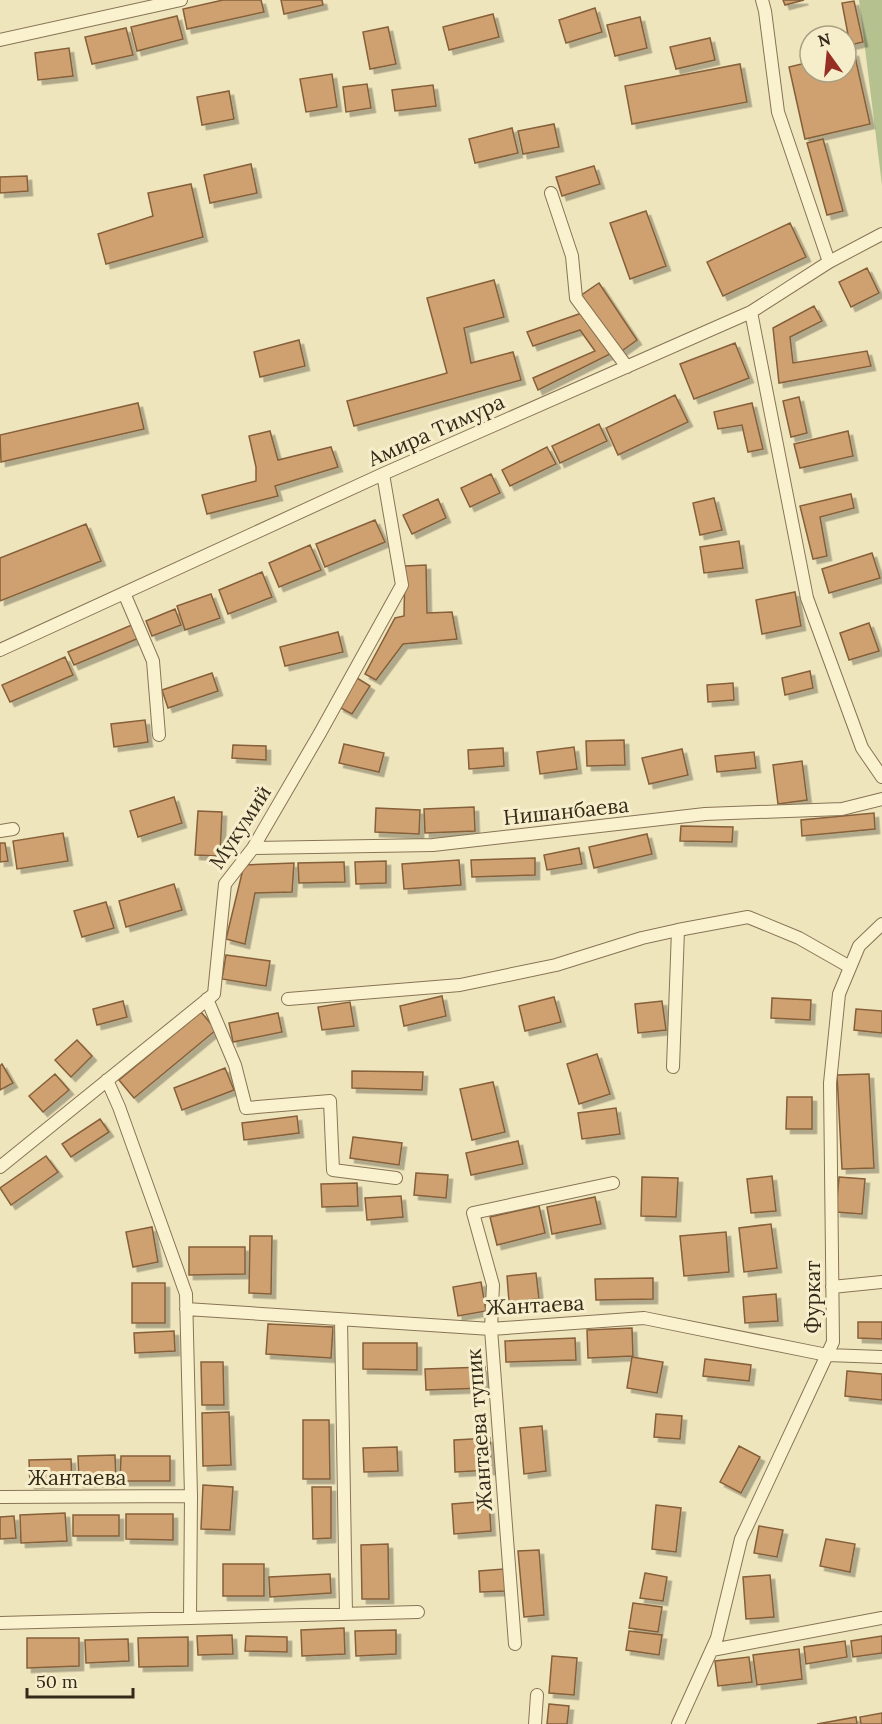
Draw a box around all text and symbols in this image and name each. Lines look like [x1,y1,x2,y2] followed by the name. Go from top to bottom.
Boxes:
[798,24,858,84] north arrow
[816,28,833,51] text: N
[362,388,509,473] street label: Амира Тимура
[203,780,277,874] street label: Мукумий
[502,791,630,831] street label: Нишанбаева
[799,1260,826,1334] street label: Фуркат
[485,1289,585,1321] street label: Жантаева
[460,1347,498,1512] street label: Жантаева тупик
[28,1464,126,1491] street label: Жантаева
[27,1661,134,1699] scale bar
[36,1670,78,1693] text: 50 m

